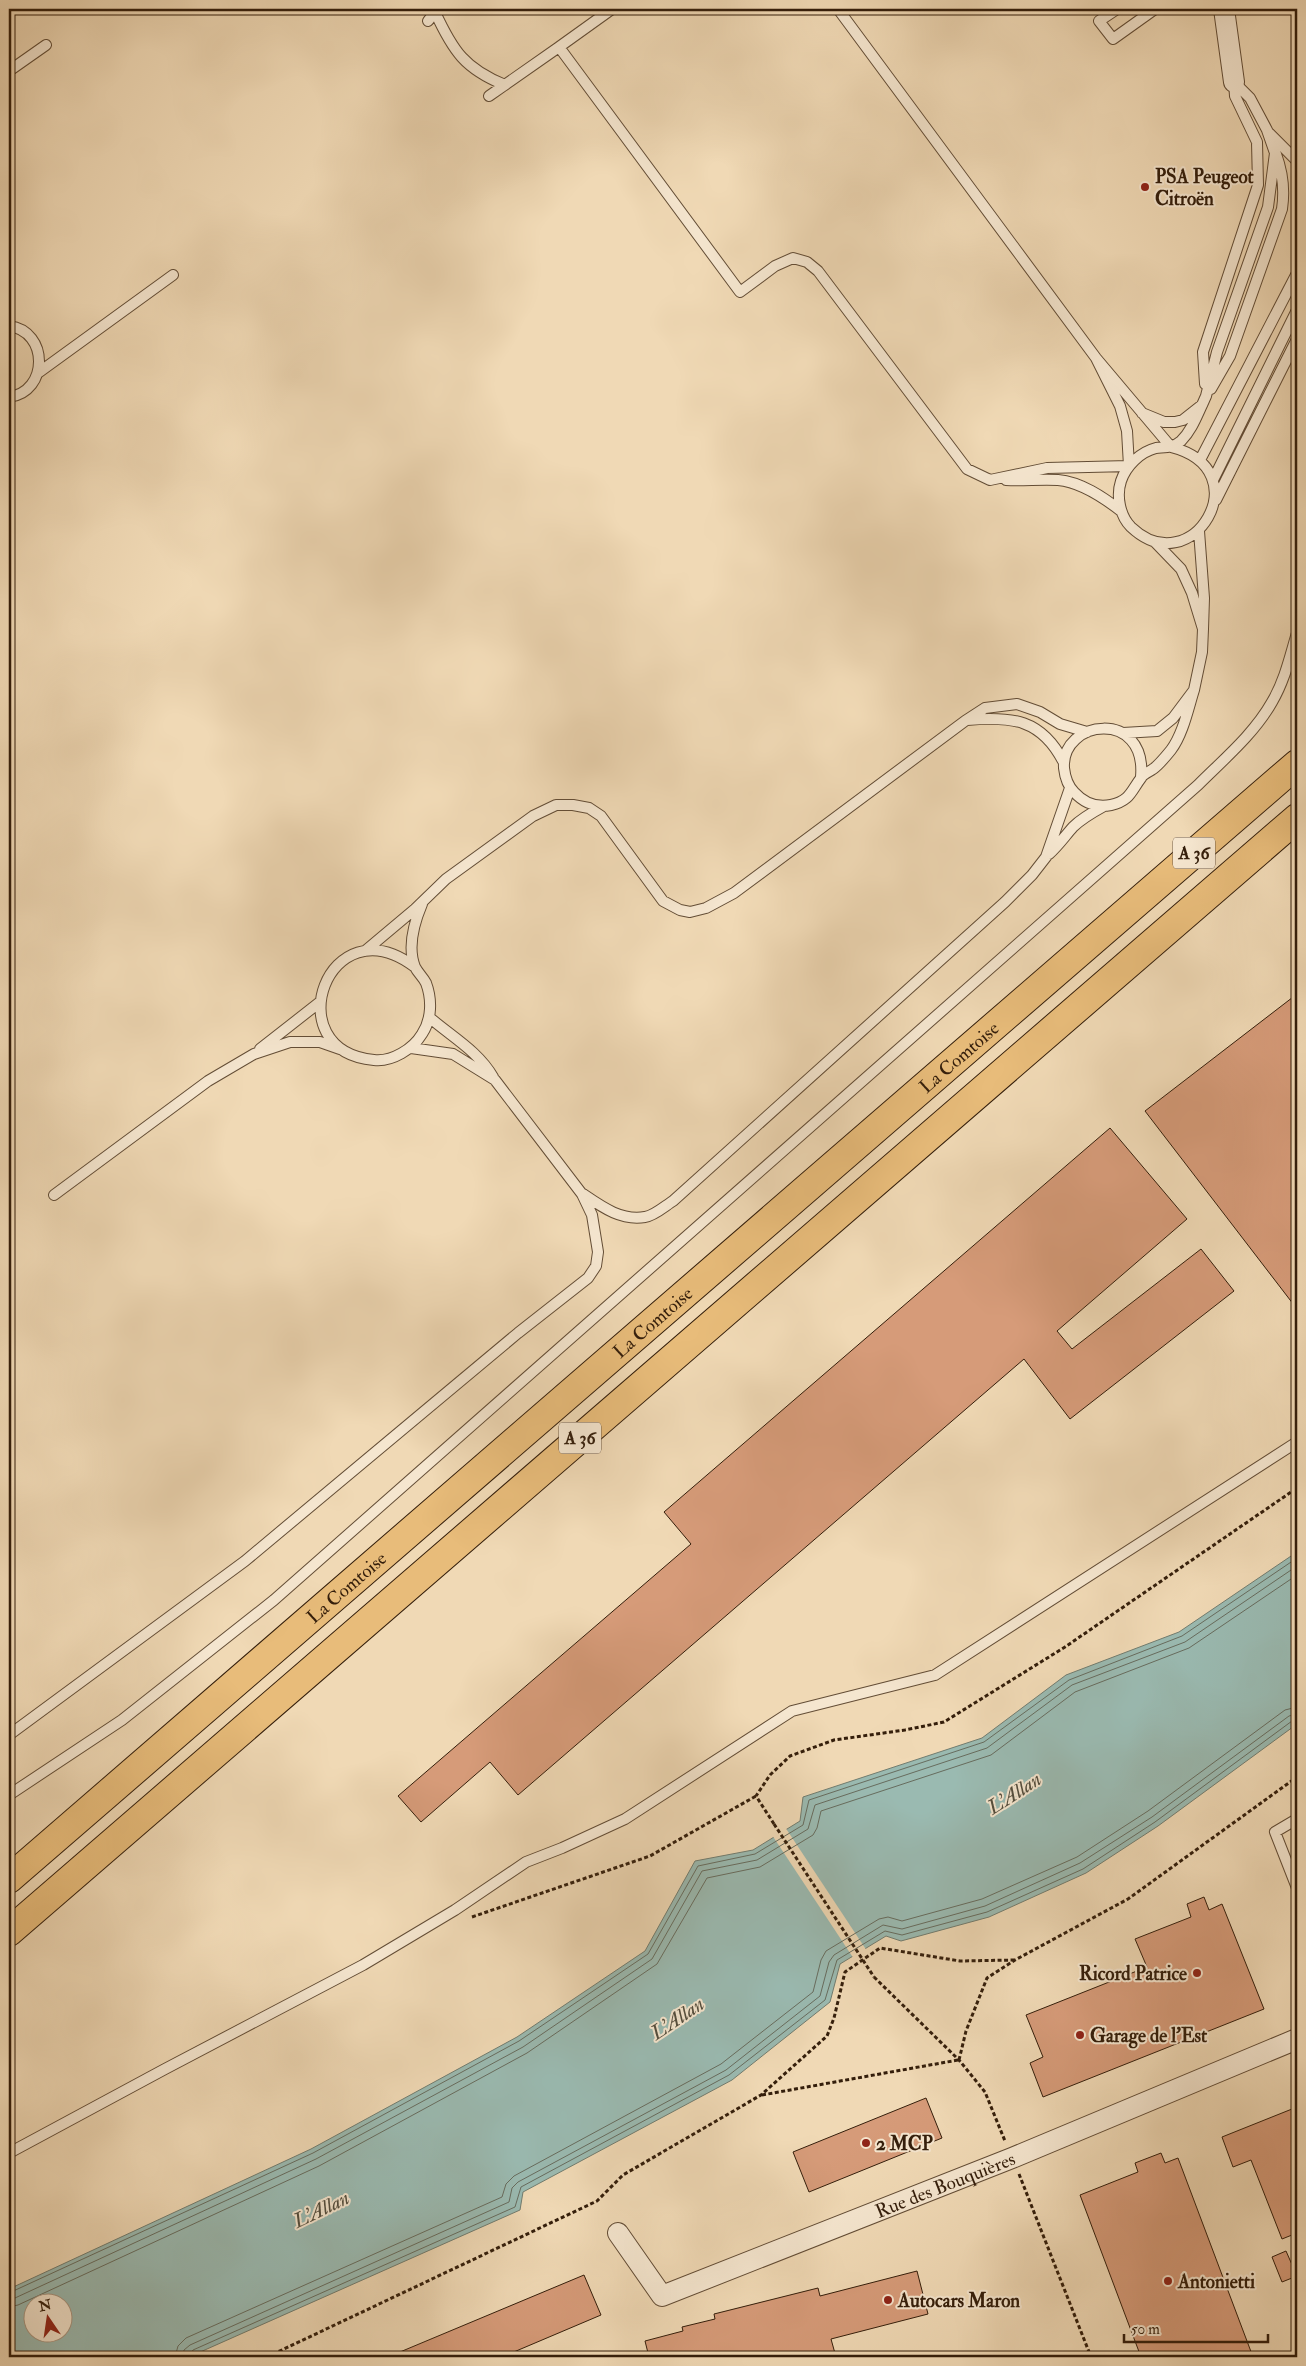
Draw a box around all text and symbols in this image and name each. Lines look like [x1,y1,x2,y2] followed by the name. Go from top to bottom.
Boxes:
[1155,165,1255,211] place label: PSA Peugeot Citroën
[1139,181,1151,193] marker: PSA Peugeot Citroën
[1173,838,1215,868] road number: A 36
[914,1017,1004,1099] street label: La Comtoise
[608,1282,698,1364] street label: La Comtoise
[559,1422,601,1454] road number: A 36
[302,1547,392,1629] street label: La Comtoise
[982,1767,1046,1821] water label: L'Allan
[1079,1962,1187,1986] place label: Ricord Patrice
[1191,1967,1203,1979] marker: Ricord Patrice
[645,1991,709,2046] water label: L'Allan
[1090,2024,1208,2049] place label: Garage de l'Est
[1074,2029,1086,2041] marker: Garage de l'Est
[876,2132,933,2156] place label: 2 MCP
[860,2137,872,2149] marker: 2 MCP
[872,2147,1019,2224] street label: Rue des Bouquières
[288,2185,353,2234] water label: L'Allan
[1177,2270,1255,2294] place label: Antonietti
[1162,2275,1174,2287] marker: Antonietti
[897,2289,1020,2313] place label: Autocars Maron
[22,2294,72,2344] north arrow
[882,2294,894,2306] marker: Autocars Maron
[36,2296,54,2316] text: N
[1124,2311,1267,2343] scale bar
[1131,2320,1160,2339] text: 50 m

